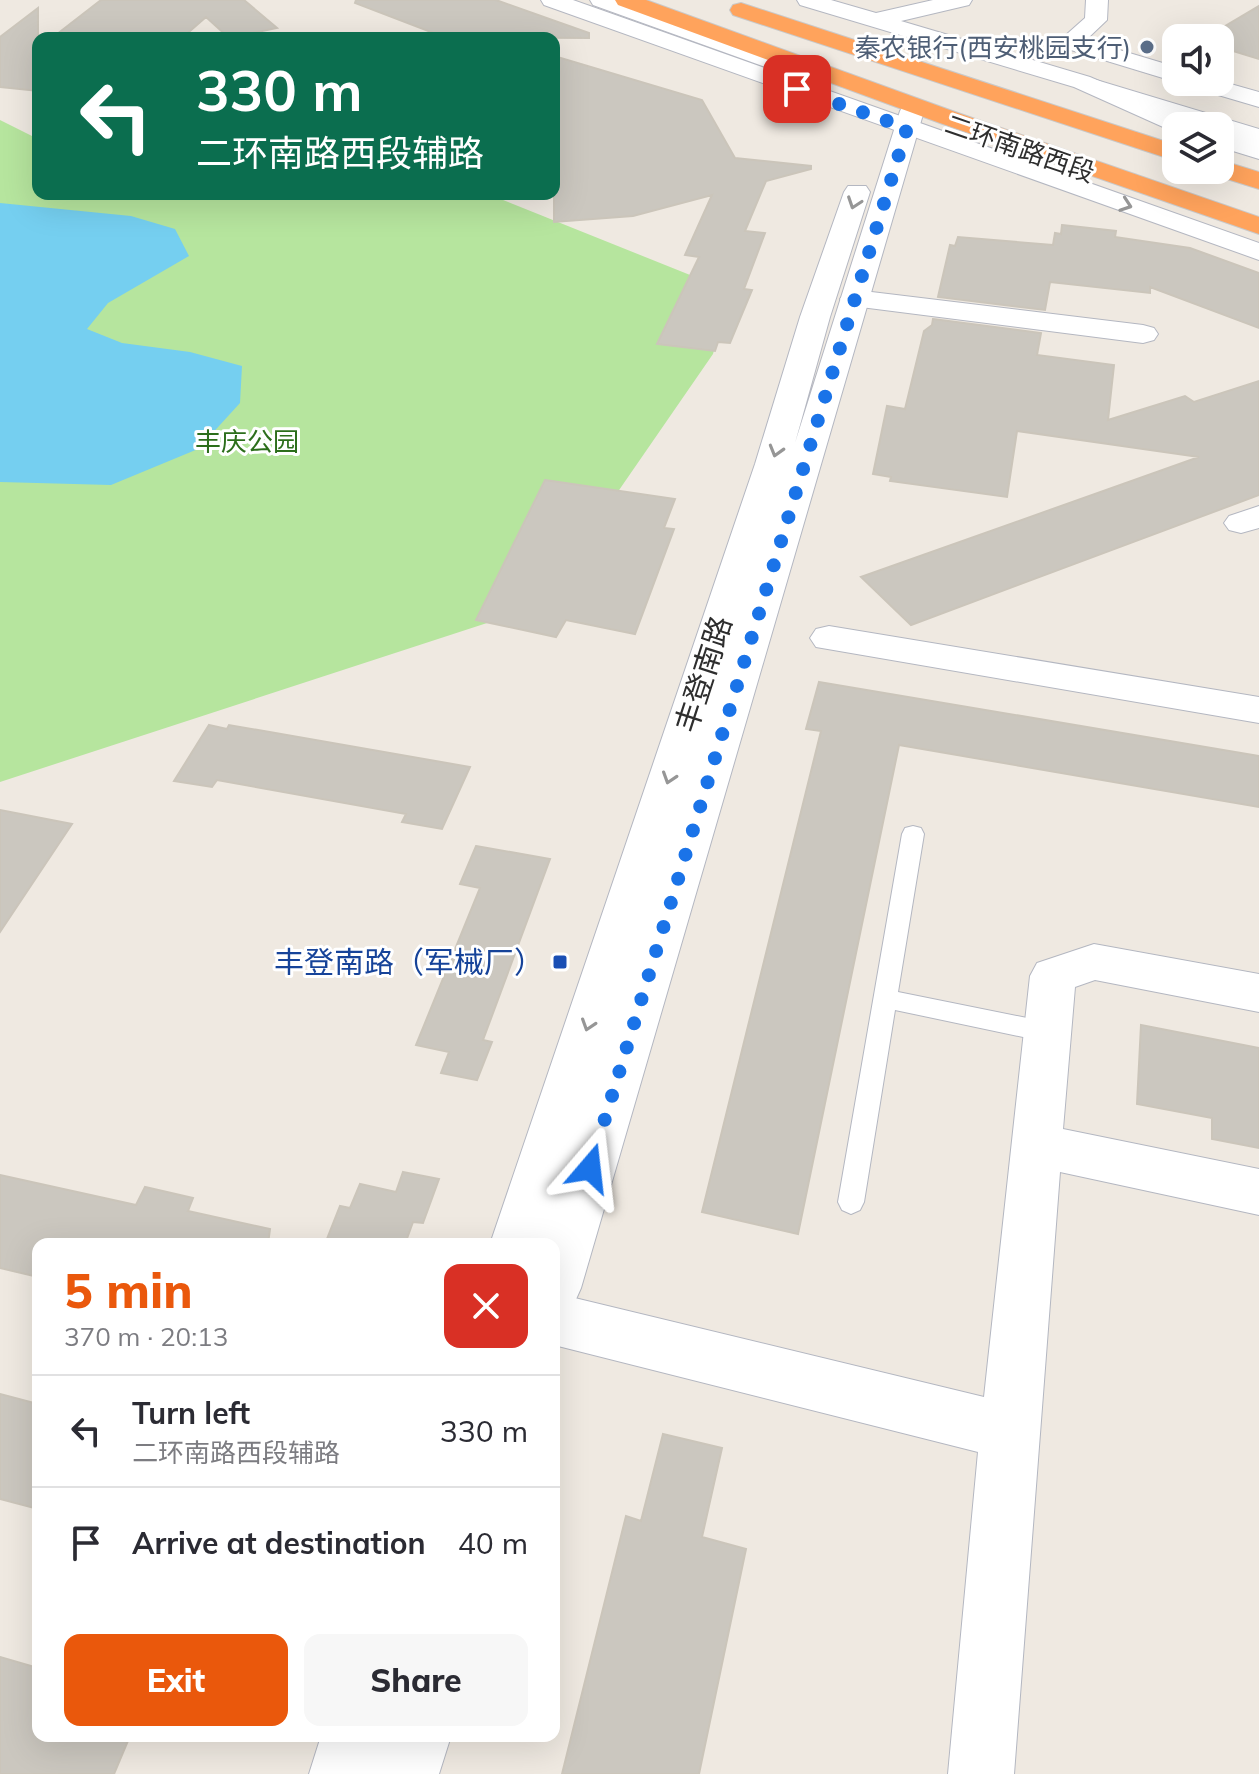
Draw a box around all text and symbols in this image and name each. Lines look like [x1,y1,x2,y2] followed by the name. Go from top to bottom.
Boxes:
[1162,24,1234,184] map controls
[1162,24,1234,96] button: sound
[854,31,1131,64] place label: 秦农银行(西安桃园支行)
[1138,38,1156,56] marker: 秦农银行(西安桃园支行)
[196,55,363,125] text: 330 m
[763,55,831,123] pin
[64,64,168,168] icon: left
[775,67,819,111] icon: arrive
[941,107,1099,189] street label: 二环南路西段
[1162,112,1234,184] button: layers
[196,130,484,175] text: 二环南路西段辅路
[1118,195,1132,212] one-way arrow
[847,196,863,210] one-way arrow
[195,425,299,458] park label: 丰庆公园
[769,444,785,458] one-way arrow
[666,611,740,737] street label: 丰登南路
[662,770,678,784] one-way arrow
[274,943,544,981] place label: 丰登南路（军械厂）
[551,953,569,971] marker: 丰登南路（军械厂）
[581,1017,597,1031] one-way arrow
[548,1126,632,1210] position arrow
[64,1260,193,1320] text: 5 min
[444,1264,528,1348] button: close
[64,1320,228,1353] text: 370 m · 20:13
[132,1394,250,1432] text: Turn left
[64,1409,108,1453] icon: left
[440,1412,528,1450] text: 330 m
[132,1436,340,1469] text: 二环南路西段辅路
[64,1521,108,1565] icon: arrive
[132,1524,426,1562] text: Arrive at destination
[458,1524,528,1562] text: 40 m
[64,1634,288,1726] button: Exit
[304,1634,528,1726] button: Share

